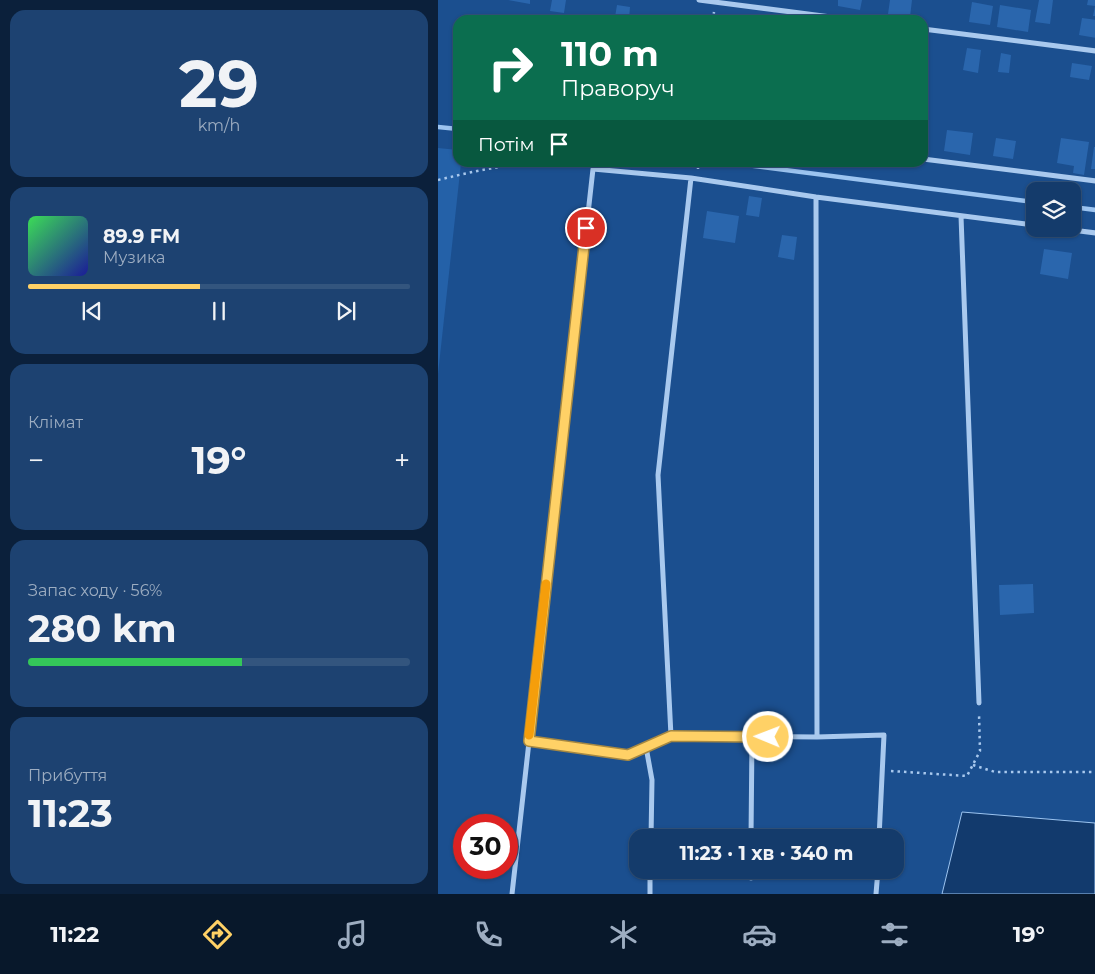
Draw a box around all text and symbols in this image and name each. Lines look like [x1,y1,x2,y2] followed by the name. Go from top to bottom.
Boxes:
[561,32,659,75] text: 110 m
[478,35,543,100] icon: right
[179,44,259,123] text: 29
[561,75,675,102] text: Праворуч
[198,116,240,135] text: km/h
[545,130,573,158] icon: arrive
[478,133,535,156] text: Потім
[1026,182,1081,237] map controls
[1026,182,1081,237] button: layers
[565,207,607,249] pin
[572,214,600,242] icon: arrive
[103,225,180,248] text: 89.9 FM
[103,248,165,267] text: Музика
[78,297,106,325] icon: previous
[205,297,233,325] icon: pause
[332,297,360,325] icon: next
[28,413,83,432] text: Клімат
[192,437,247,484] text: 19°
[28,443,44,477] text: −
[394,443,410,477] text: +
[28,581,162,600] text: Запас ходу · 56%
[28,605,177,652] text: 280 km
[741,710,793,762] position arrow
[28,766,107,785] text: Прибуття
[28,790,113,837] text: 11:23
[453,814,518,879] speed limit sign: 30
[680,842,853,865] text: 11:23 · 1 хв · 340 m
[200,917,235,952] icon: directions
[335,917,370,952] icon: music
[471,917,506,952] icon: phone
[606,917,641,952] icon: climate
[742,917,777,952] icon: car
[877,917,912,952] icon: filters
[50,921,99,948] text: 11:22
[1013,921,1045,948] text: 19°

